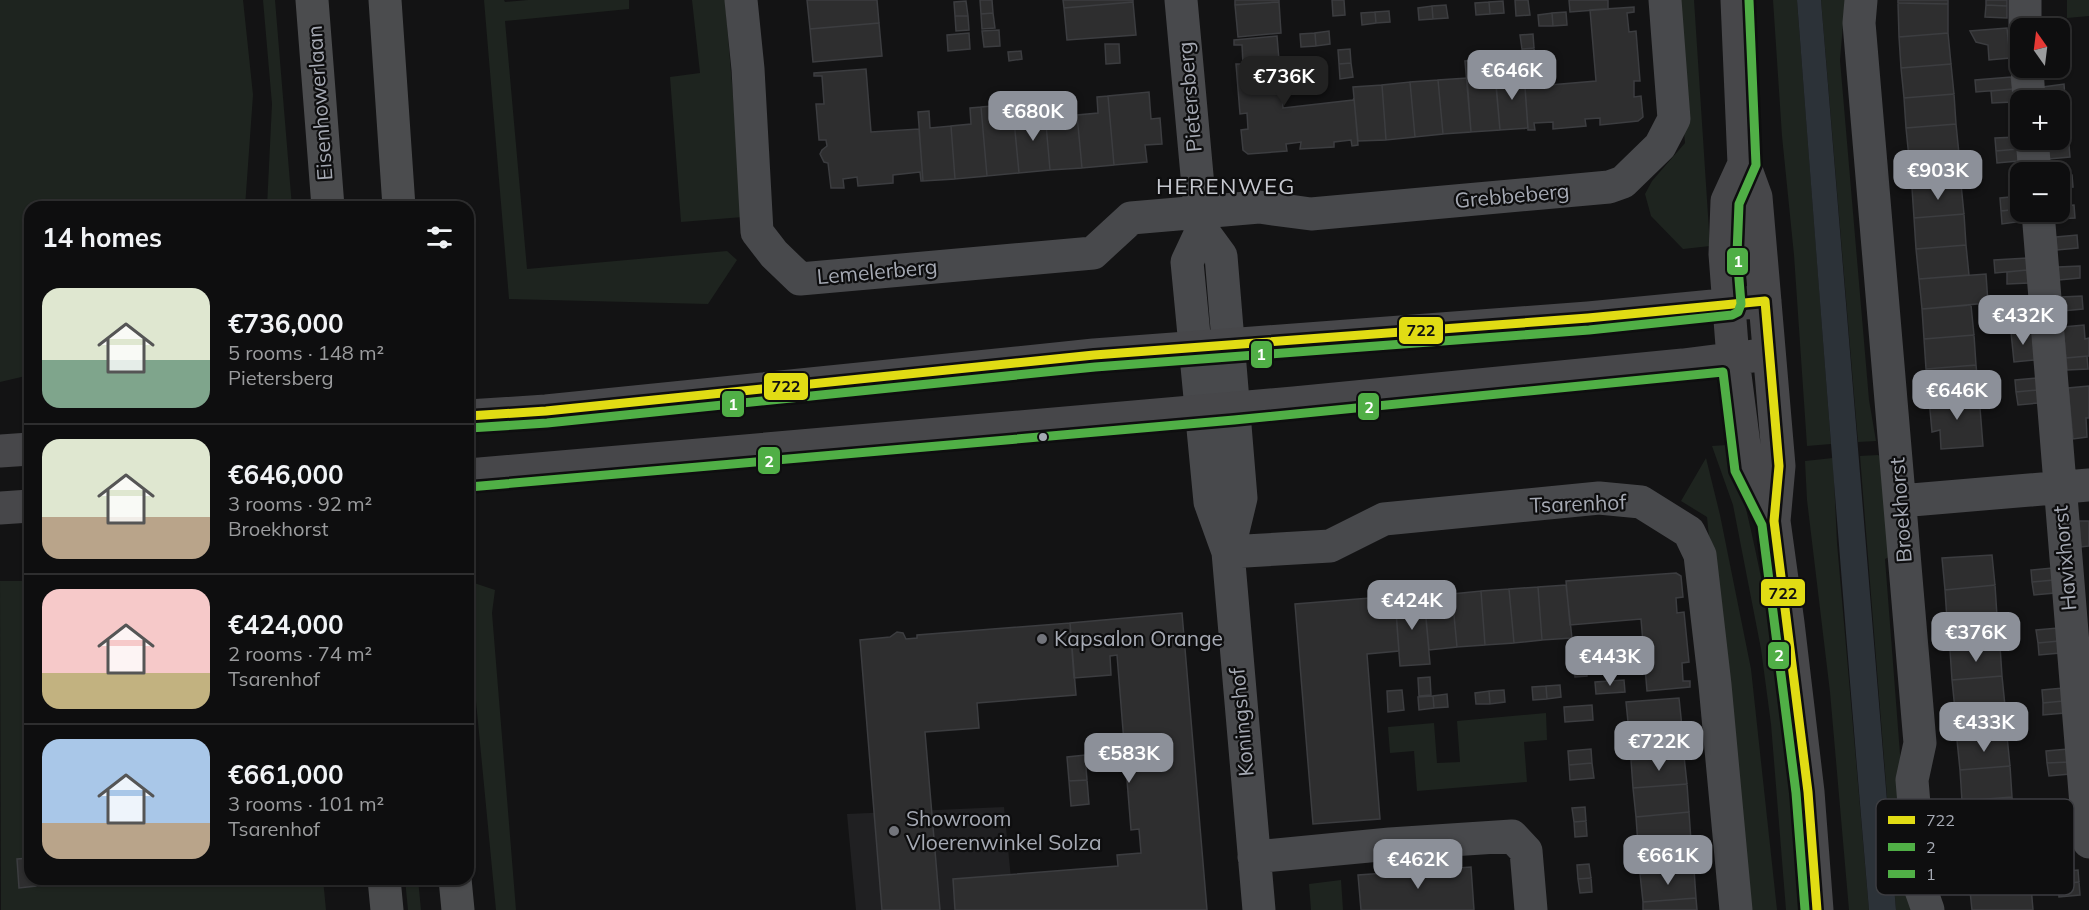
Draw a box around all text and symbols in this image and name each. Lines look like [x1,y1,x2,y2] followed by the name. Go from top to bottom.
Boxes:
[2010,18,2070,78] north arrow
[2010,18,2070,222] map controls
[301,25,337,181] street label: Eisenhowerlaan
[1171,41,1207,153] street label: Pietersberg
[1470,50,1554,101] pin: €646K
[1242,56,1326,107] pin: €736K
[1481,57,1543,82] text: €646K
[1253,63,1315,88] text: €736K
[2010,90,2070,150] button: +
[991,91,1075,142] pin: €680K
[1002,98,1064,123] text: €680K
[1896,150,1980,201] pin: €903K
[1907,157,1969,182] text: €903K
[2010,162,2070,222] button: −
[1156,172,1296,200] district label: HERENWEG
[1453,177,1570,213] street label: Grebbeberg
[42,221,162,254] text: 14 homes
[423,221,456,254] icon: filters
[1726,247,1749,276] line badge: 1
[1733,251,1743,271] text: 1
[816,253,938,289] street label: Lemelerberg
[1981,295,2065,346] pin: €432K
[1992,302,2054,327] text: €432K
[228,307,344,340] text: €736,000
[90,312,162,384] icon: home
[1398,316,1444,345] line badge: 722
[1407,320,1435,340] text: 722
[228,340,384,365] text: 5 rooms · 148 m²
[1250,340,1273,369] line badge: 1
[1256,344,1266,364] text: 1
[228,365,334,390] text: Pietersberg
[1915,370,1999,421] pin: €646K
[763,372,809,401] line badge: 722
[772,376,800,396] text: 722
[1926,377,1988,402] text: €646K
[721,390,745,418] line badge: 1
[1357,392,1380,421] line badge: 2
[728,394,738,414] text: 1
[1364,397,1374,417] text: 2
[1037,431,1049,443] unlabelled marker
[757,446,781,475] line badge: 2
[764,451,774,471] text: 2
[1883,457,1917,564] street label: Broekhorst
[228,458,344,491] text: €646,000
[90,463,162,535] icon: home
[1529,488,1628,518] street label: Tsarenhof
[228,491,372,516] text: 3 rooms · 92 m²
[2046,504,2082,612] street label: Havixhorst
[228,516,328,541] text: Broekhorst
[1760,578,1806,607] line badge: 722
[1370,580,1454,631] pin: €424K
[1769,583,1797,603] text: 722
[1381,587,1443,612] text: €424K
[228,608,344,641] text: €424,000
[1934,612,2018,663] pin: €376K
[90,613,162,685] icon: home
[1945,619,2007,644] text: €376K
[1054,625,1223,651] place label: Kapsalon Orange
[1035,632,1049,646] marker: Kapsalon Orange
[1568,636,1652,687] pin: €443K
[228,641,372,666] text: 2 rooms · 74 m²
[1767,641,1790,670] line badge: 2
[1579,643,1641,668] text: €443K
[1774,645,1784,665] text: 2
[228,666,320,691] text: Tsarenhof
[1223,666,1259,778] street label: Koningshof
[1942,702,2026,753] pin: €433K
[1953,709,2015,734] text: €433K
[1617,721,1701,772] pin: €722K
[1628,728,1690,753] text: €722K
[1087,733,1171,784] pin: €583K
[1098,740,1160,765] text: €583K
[228,758,344,791] text: €661,000
[90,763,162,835] icon: home
[228,791,384,816] text: 3 rooms · 101 m²
[1876,799,2074,895] legend
[906,805,1102,855] place label: Showroom Vloerenwinkel Solza
[1926,810,1955,830] text: 722
[228,816,320,841] text: Tsarenhof
[887,824,901,838] marker: Showroom Vloerenwinkel Solza
[1626,835,1710,886] pin: €661K
[1926,837,1936,857] text: 2
[1376,839,1460,890] pin: €462K
[1637,842,1699,867] text: €661K
[1387,846,1449,871] text: €462K
[1926,864,1936,884] text: 1

